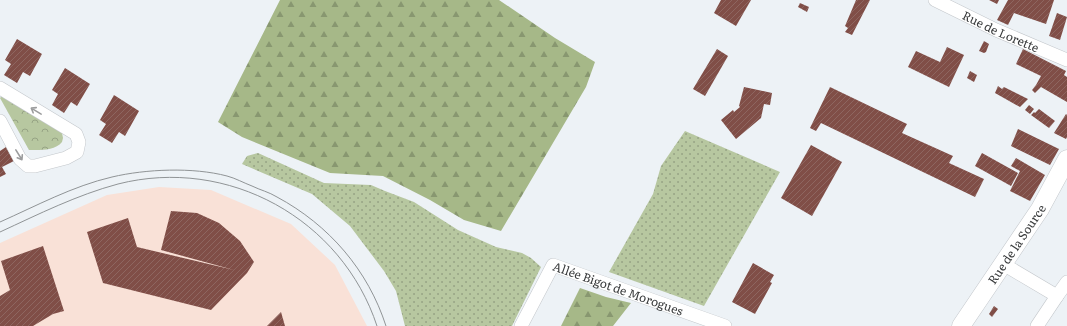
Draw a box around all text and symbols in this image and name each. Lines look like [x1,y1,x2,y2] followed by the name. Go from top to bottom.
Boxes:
[960,6,1042,56] street label: Rue de Lorette
[30,106,42,114] one-way arrow
[15,149,23,161] one-way arrow
[983,201,1050,287] street label: Rue de la Source
[550,257,686,320] street label: Allée Bigot de Morogues

